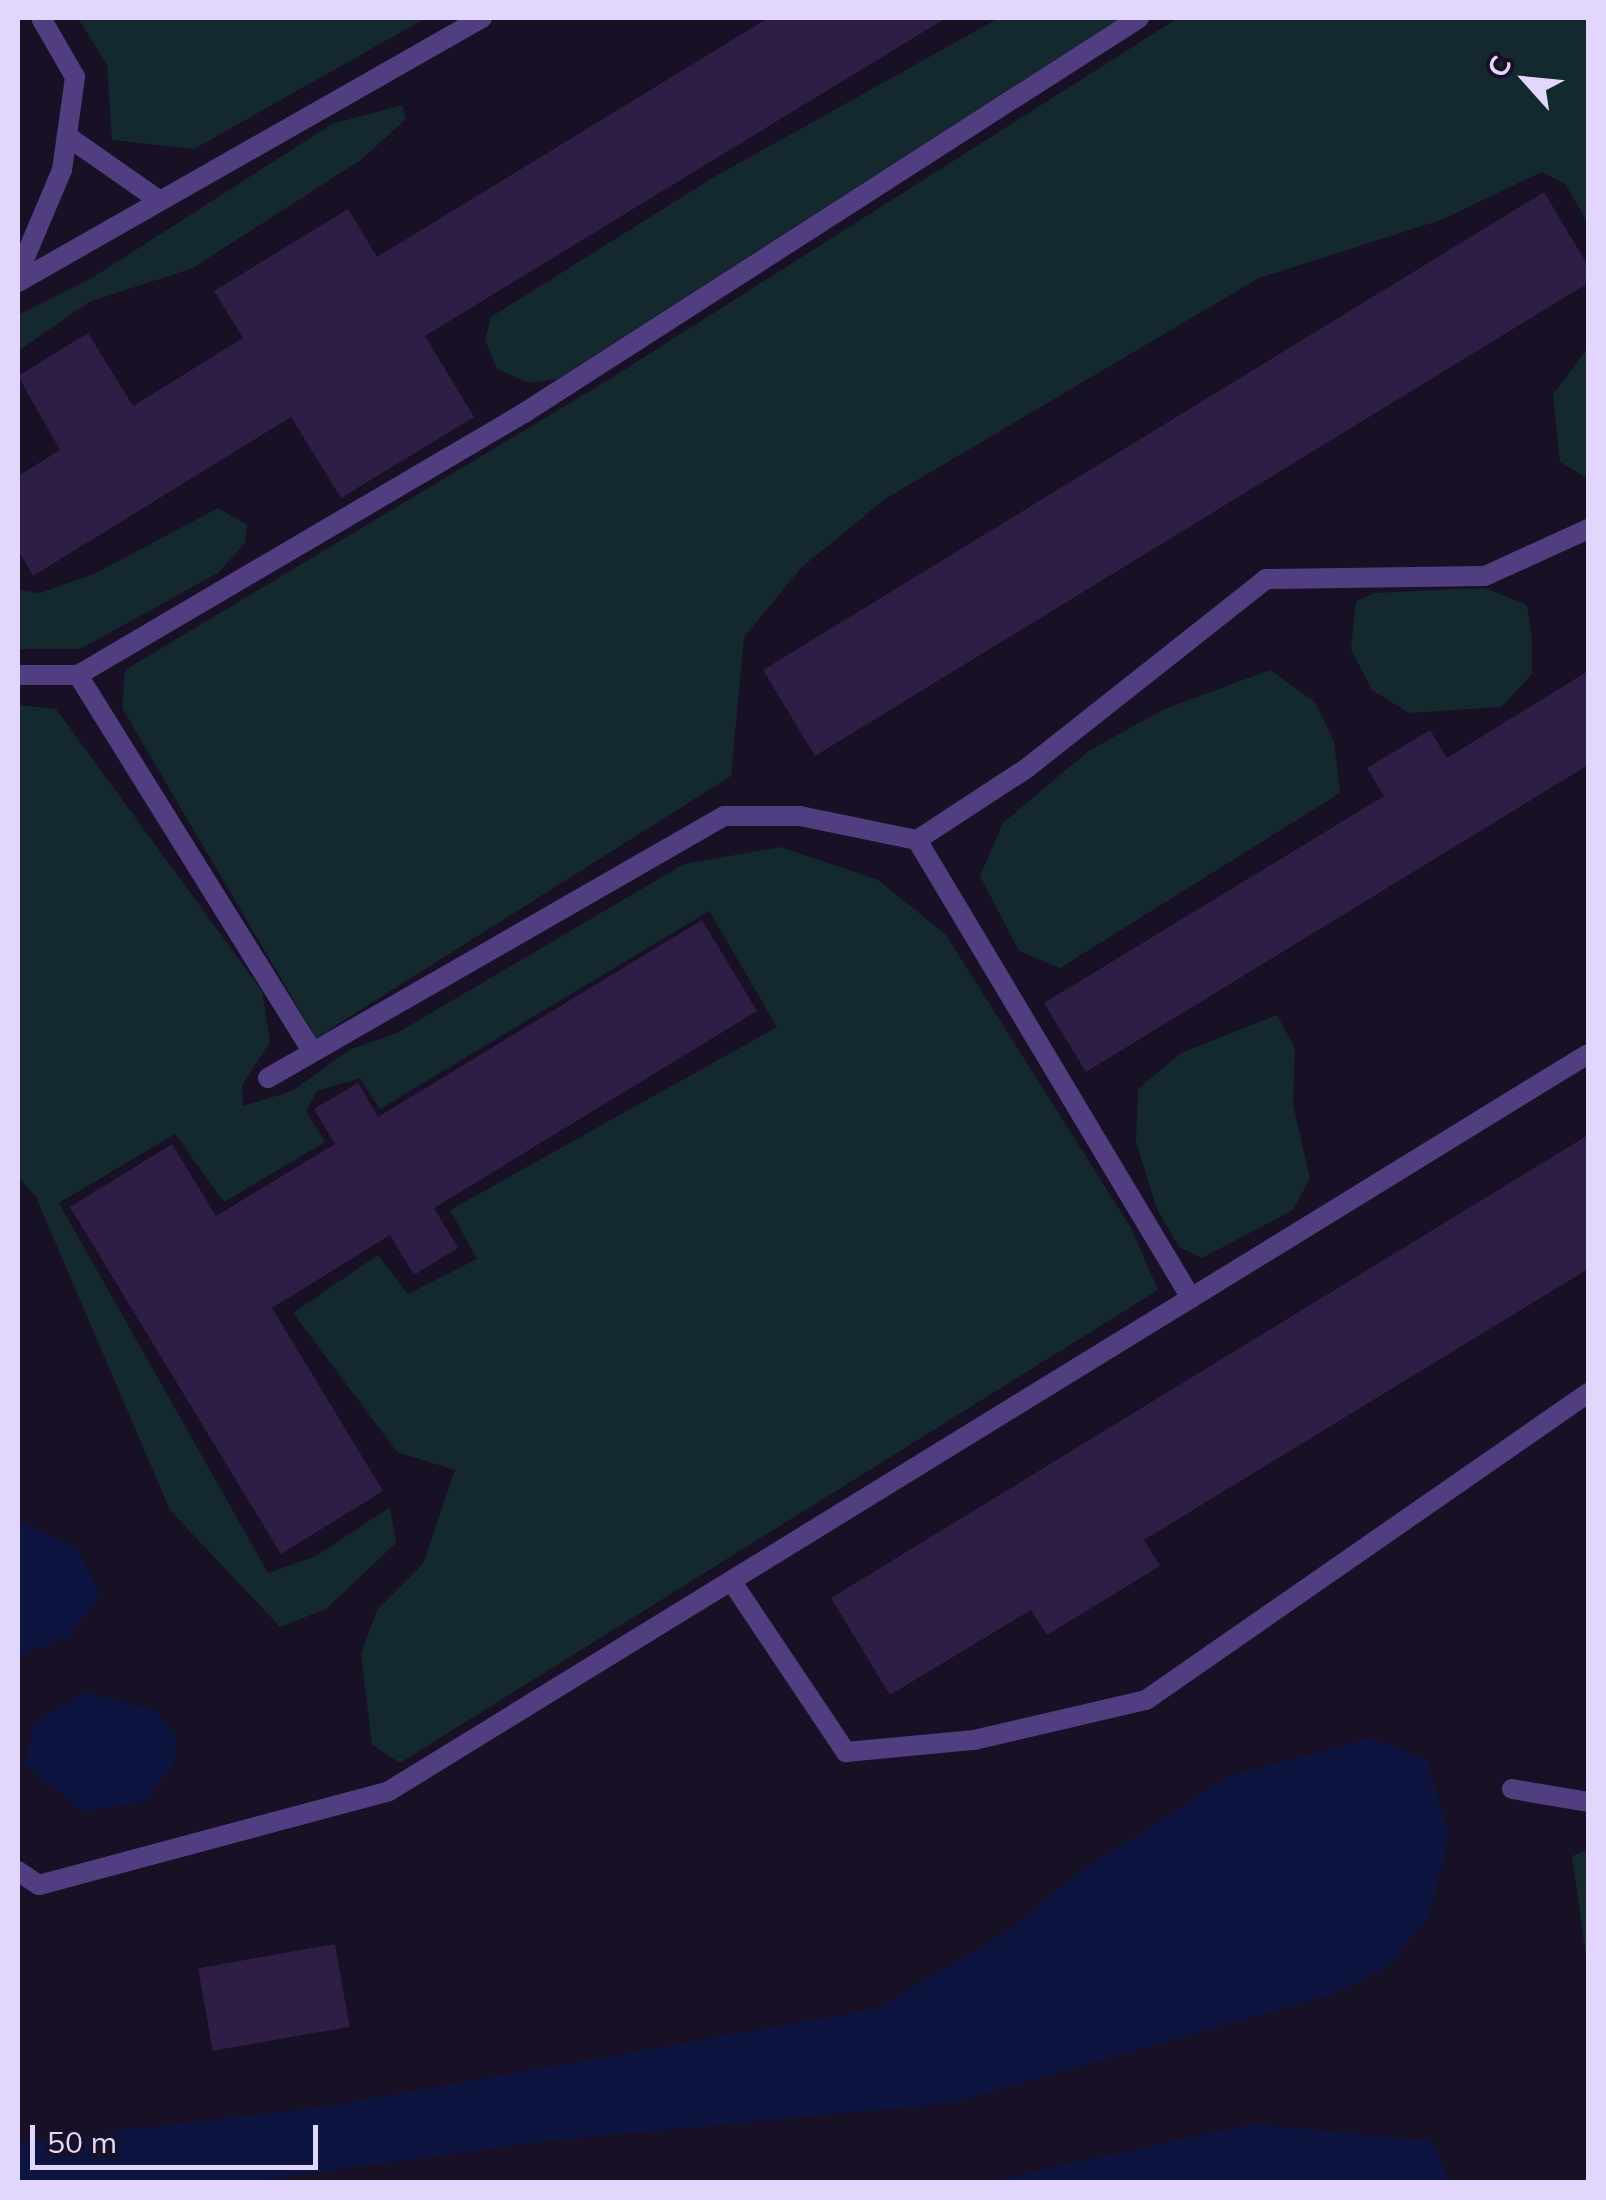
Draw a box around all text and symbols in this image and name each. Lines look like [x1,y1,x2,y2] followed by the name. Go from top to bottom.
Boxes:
[1476,30,1576,130] north arrow
[1479,50,1519,83] text: С
[35,2105,322,2167] scale bar
[47,2123,117,2161] text: 50 m

